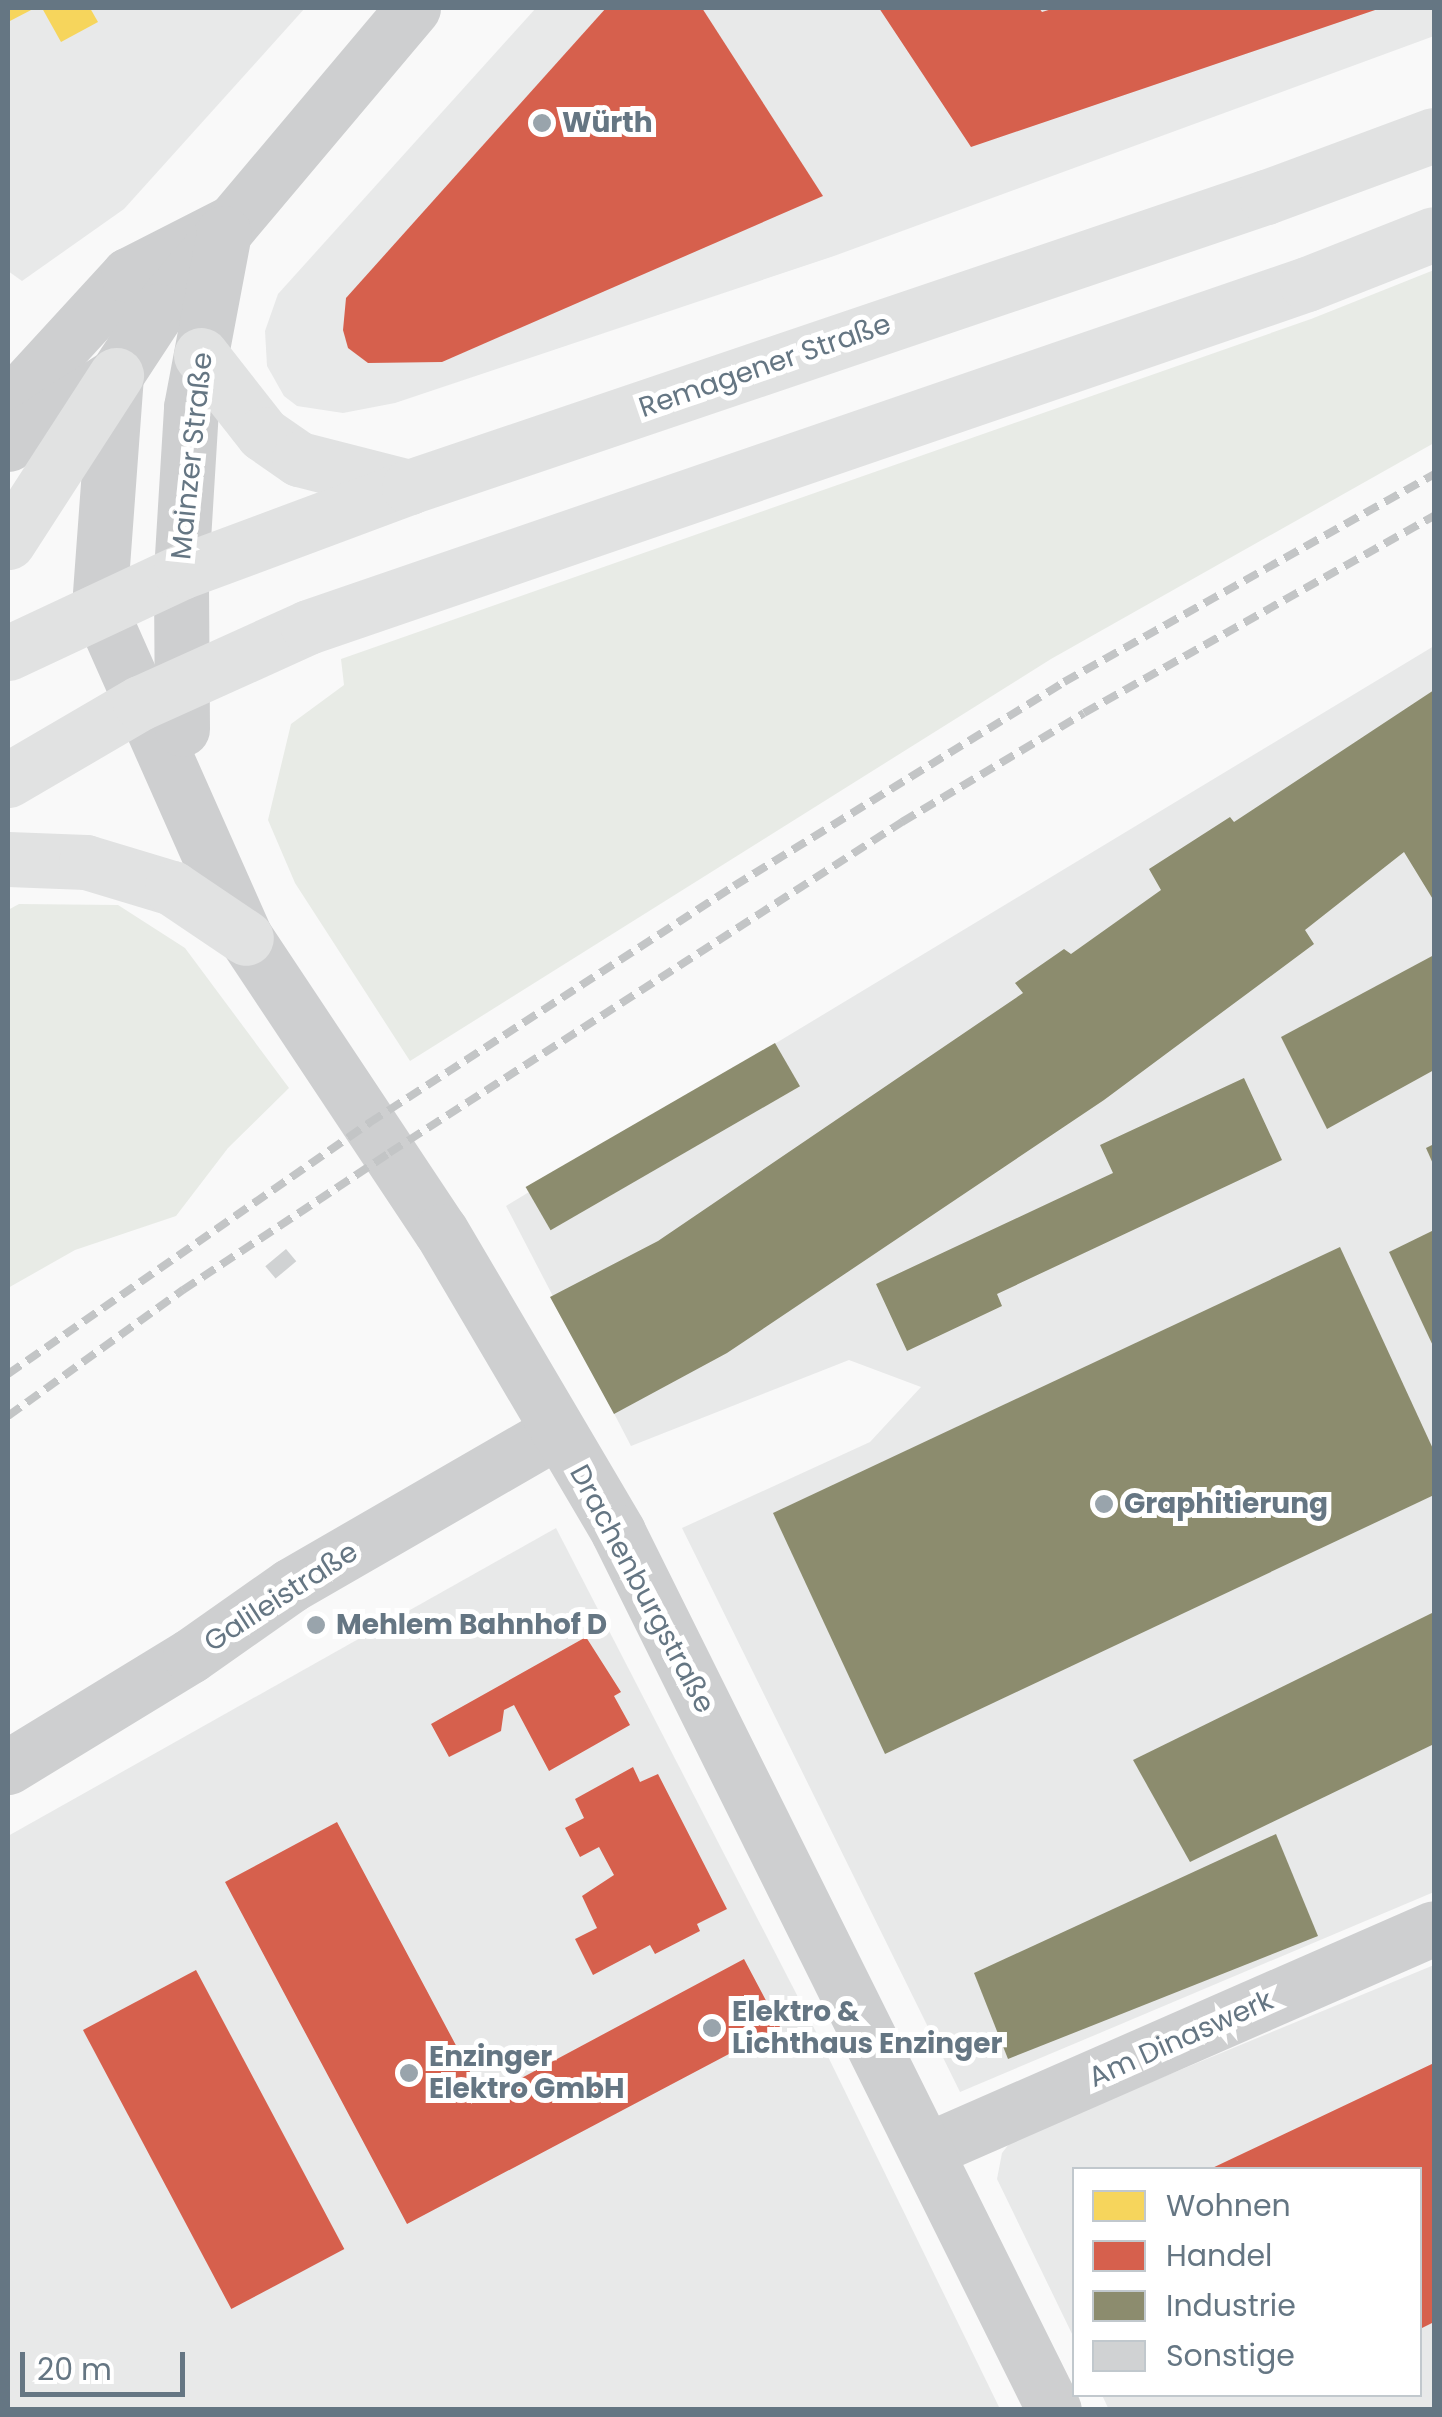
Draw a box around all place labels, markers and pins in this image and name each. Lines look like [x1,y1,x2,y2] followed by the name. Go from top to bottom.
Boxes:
[562,106,653,140] place label: Würth
[531,112,553,134] marker: Würth
[1124,1487,1328,1521] place label: Graphitierung
[1093,1493,1115,1515] marker: Graphitierung
[336,1608,607,1642] place label: Mehlem Bahnhof D
[305,1614,327,1636] marker: Mehlem Bahnhof D
[732,1995,1002,2061] place label: Elektro & Lichthaus Enzinger
[701,2017,723,2039] marker: Elektro & Lichthaus Enzinger
[429,2040,625,2106] place label: Enzinger Elektro GmbH
[398,2062,420,2084] marker: Enzinger Elektro GmbH

